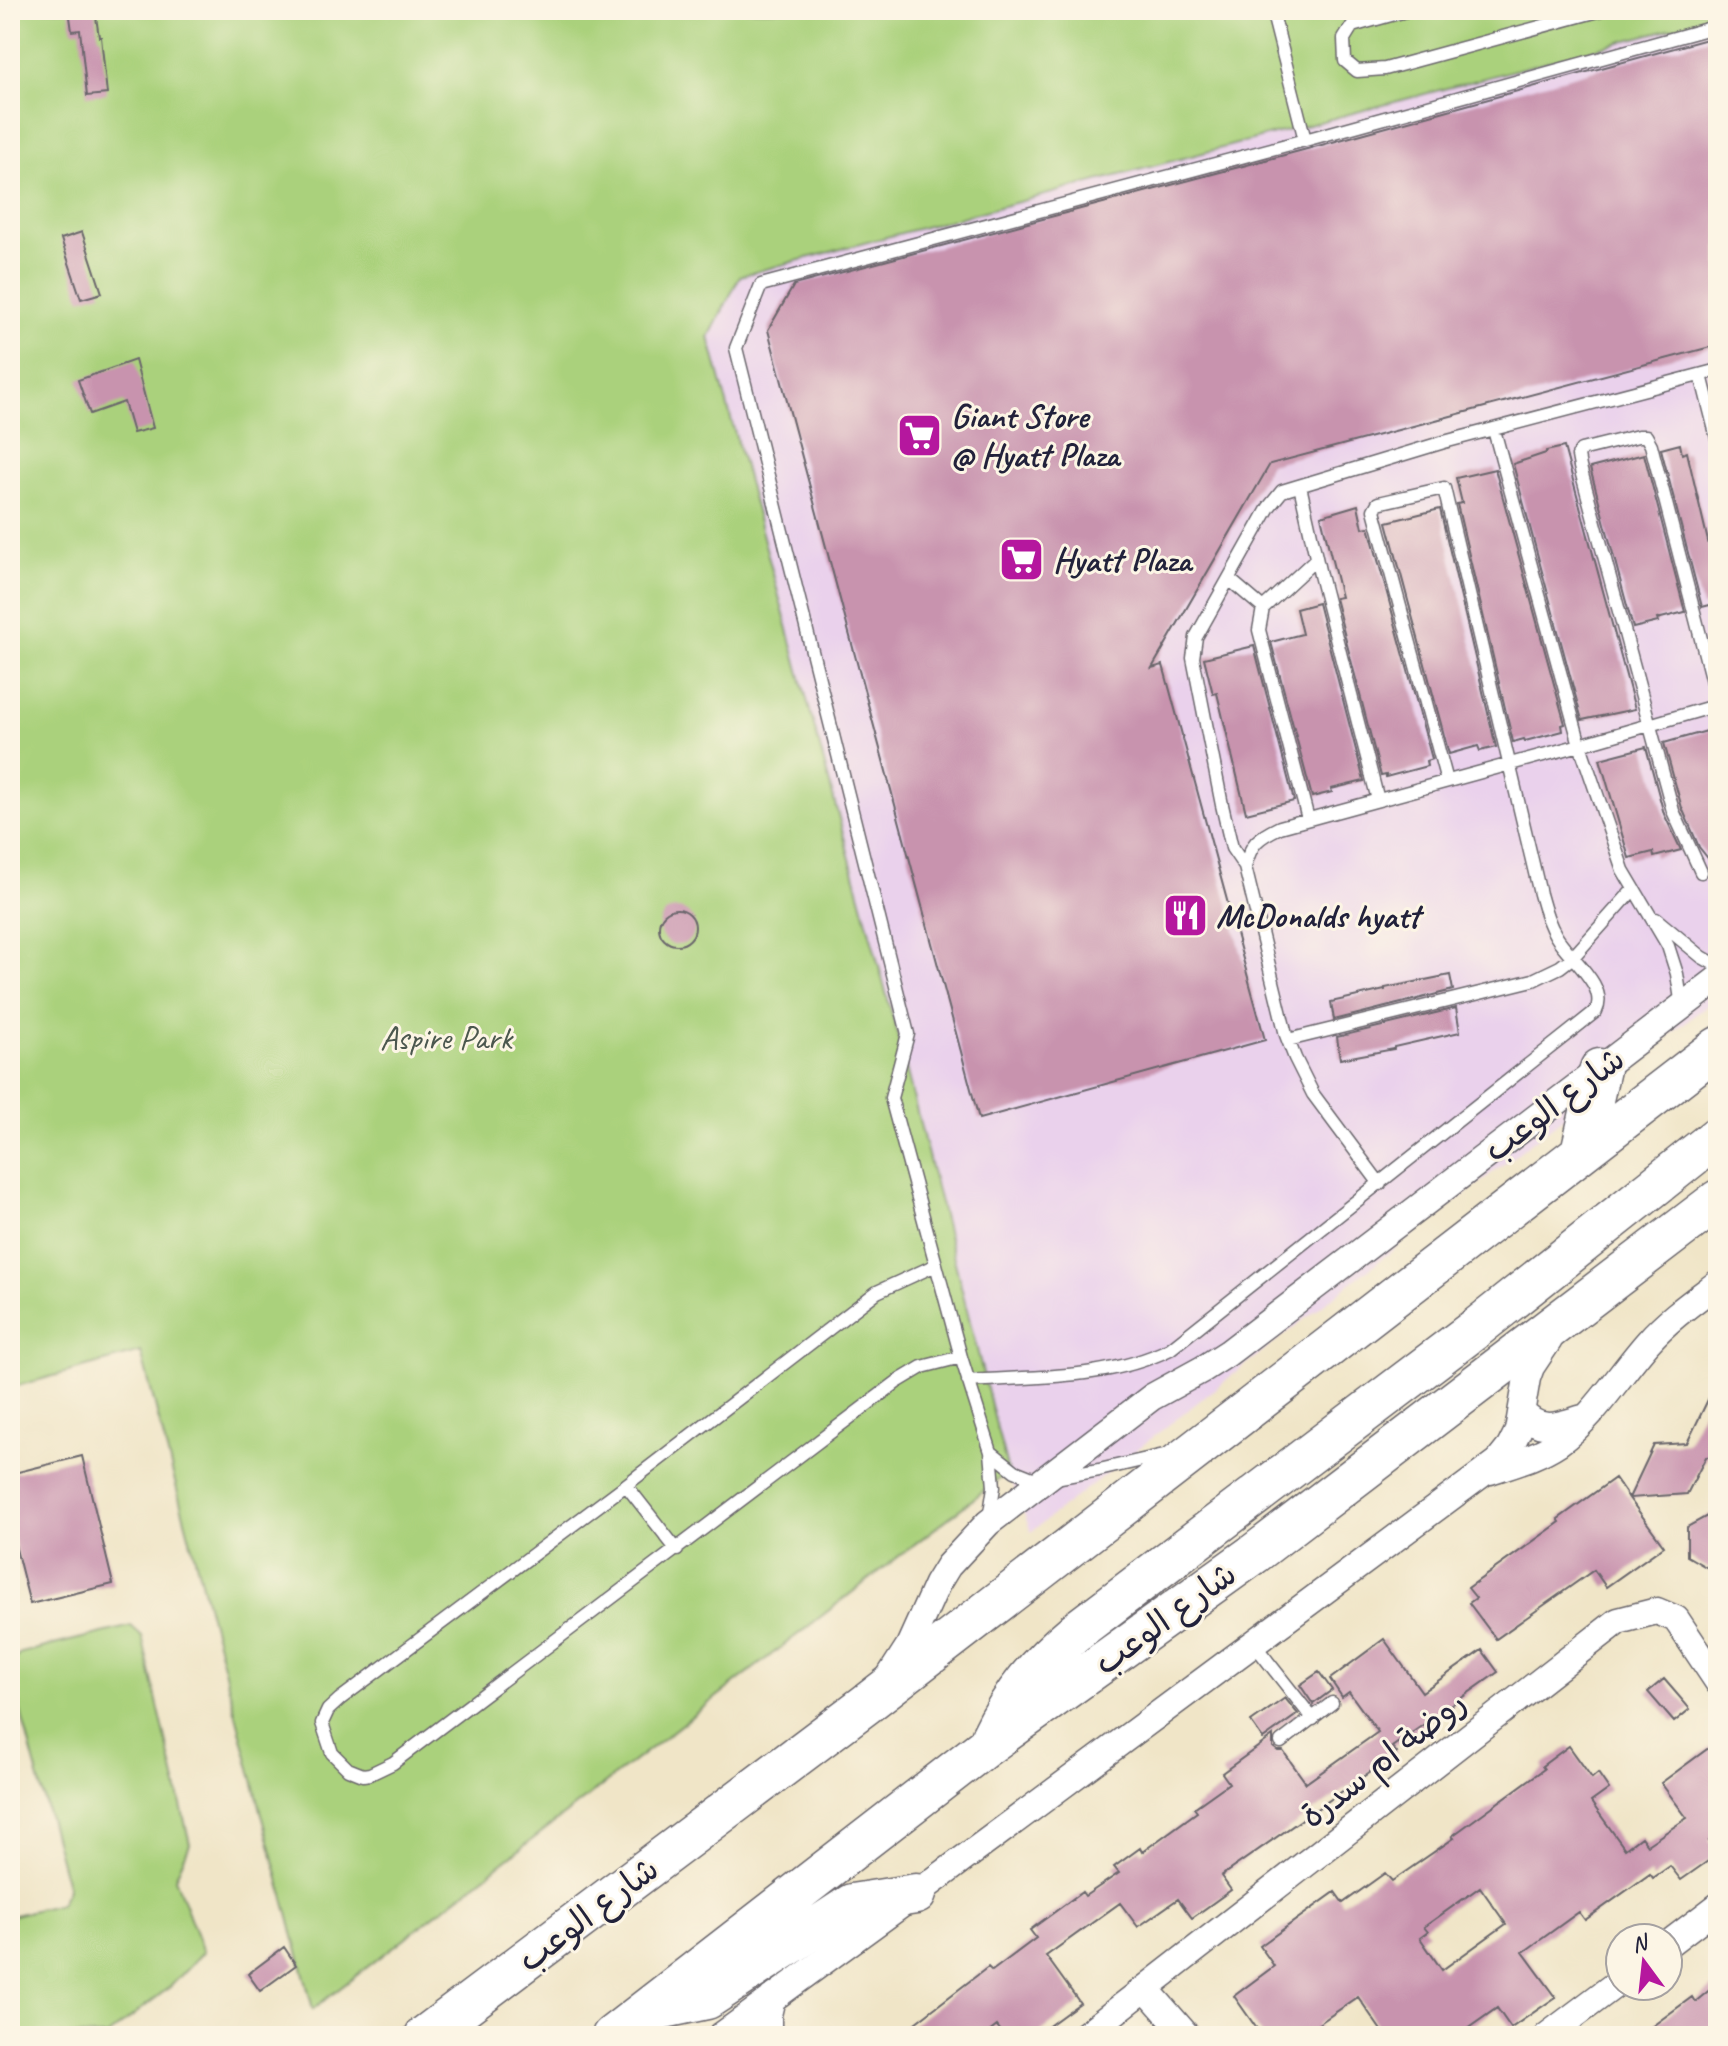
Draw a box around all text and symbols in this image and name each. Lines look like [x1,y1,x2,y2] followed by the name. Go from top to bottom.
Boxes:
[951,394,1122,476] place label: Giant Store @ Hyatt Plaza
[896,411,944,459] supermarket icon: Giant Store @ Hyatt Plaza
[998,535,1046,583] supermarket icon: Hyatt Plaza
[1053,538,1194,581] place label: Hyatt Plaza
[1161,891,1209,939] restaurant icon: McDonalds hyatt
[1216,894,1424,937] place label: McDonalds hyatt
[380,1016,515,1059] park label: Aspire Park
[1475,1037,1634,1173] street label: شارع الوعب
[1085,1552,1246,1686] street label: شارع الوعب
[1291,1681,1477,1840] street label: روضة ام سدرة
[509,1847,668,1983] street label: شارع الوعب
[1604,1922,1684,2002] north arrow
[1629,1927,1653,1959] text: N

